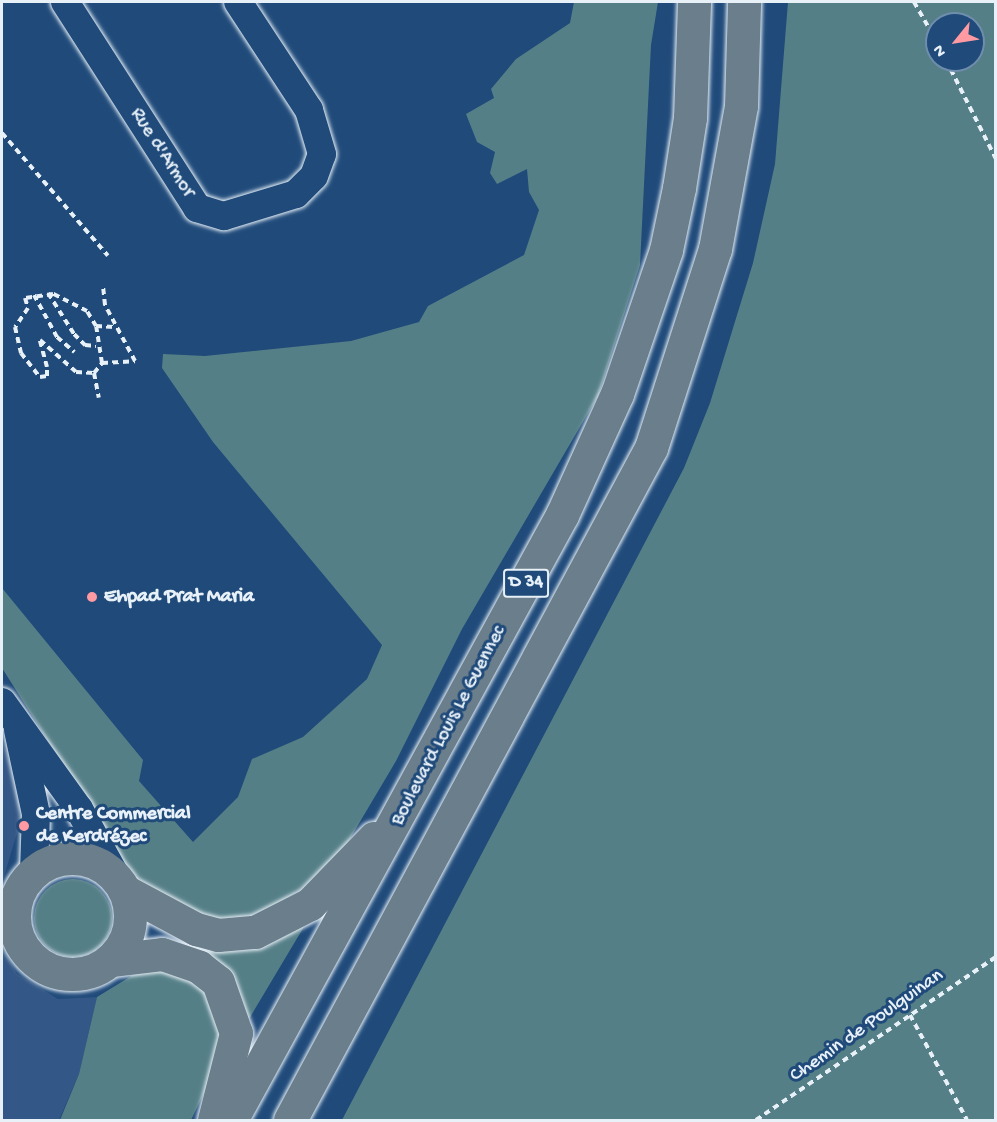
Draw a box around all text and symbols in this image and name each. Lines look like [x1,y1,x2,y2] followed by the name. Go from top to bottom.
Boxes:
[925,12,985,72] north arrow
[930,41,952,60] text: N
[124,104,200,202] street label: Rue d'Armor
[502,568,550,598] road number: D 34
[104,585,254,609] place label: Ehpad Prat Maria
[85,590,99,604] marker: Ehpad Prat Maria
[386,622,512,830] street label: Boulevard Louis Le Guennec
[36,802,191,849] place label: Centre Commercial de Kerdrézec
[17,819,31,833] marker: Centre Commercial de Kerdrézec
[786,964,948,1088] street label: Chemin de Poulguinan

